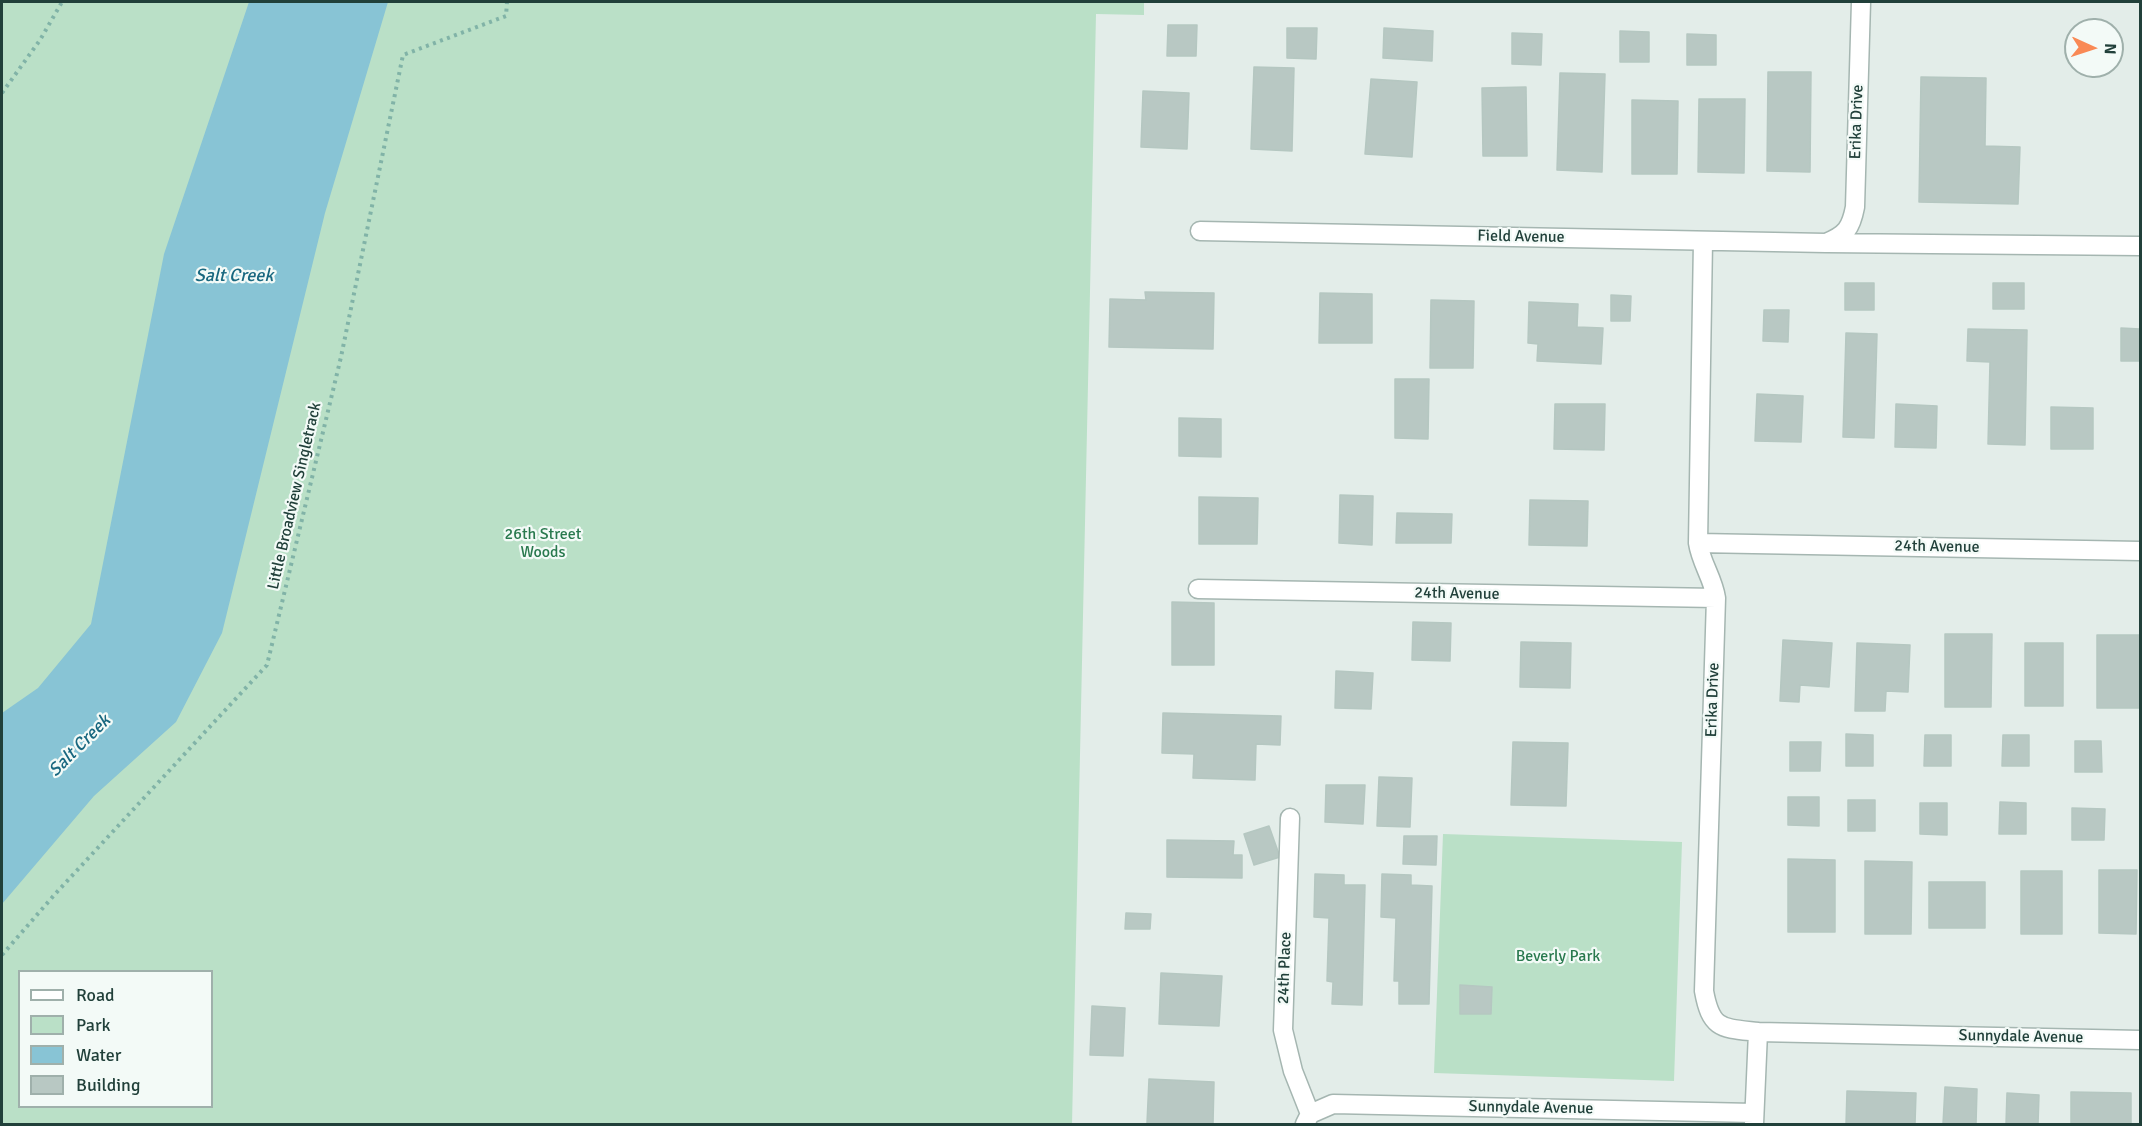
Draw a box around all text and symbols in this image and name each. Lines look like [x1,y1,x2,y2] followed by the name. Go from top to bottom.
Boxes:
[2064,18,2124,78] north arrow
[2100,43,2120,55] text: N
[1846,84,1868,160] street label: Erika Drive
[1477,227,1565,247] street label: Field Avenue
[195,265,273,287] water label: Salt Creek
[264,400,326,592] street label: Little Broadview Singletrack
[505,525,581,563] park label: 26th Street Woods
[1894,537,1980,557] street label: 24th Avenue
[1414,584,1500,604] street label: 24th Avenue
[1702,662,1724,738] street label: Erika Drive
[45,711,115,781] water label: Salt Creek
[1274,931,1296,1005] street label: 24th Place
[1516,947,1600,967] park label: Beverly Park
[18,970,213,1108] legend
[76,984,115,1006] text: Road
[76,1014,111,1036] text: Park
[1958,1026,2084,1048] street label: Sunnydale Avenue
[76,1044,121,1066] text: Water
[76,1074,140,1096] text: Building
[1468,1097,1594,1119] street label: Sunnydale Avenue

